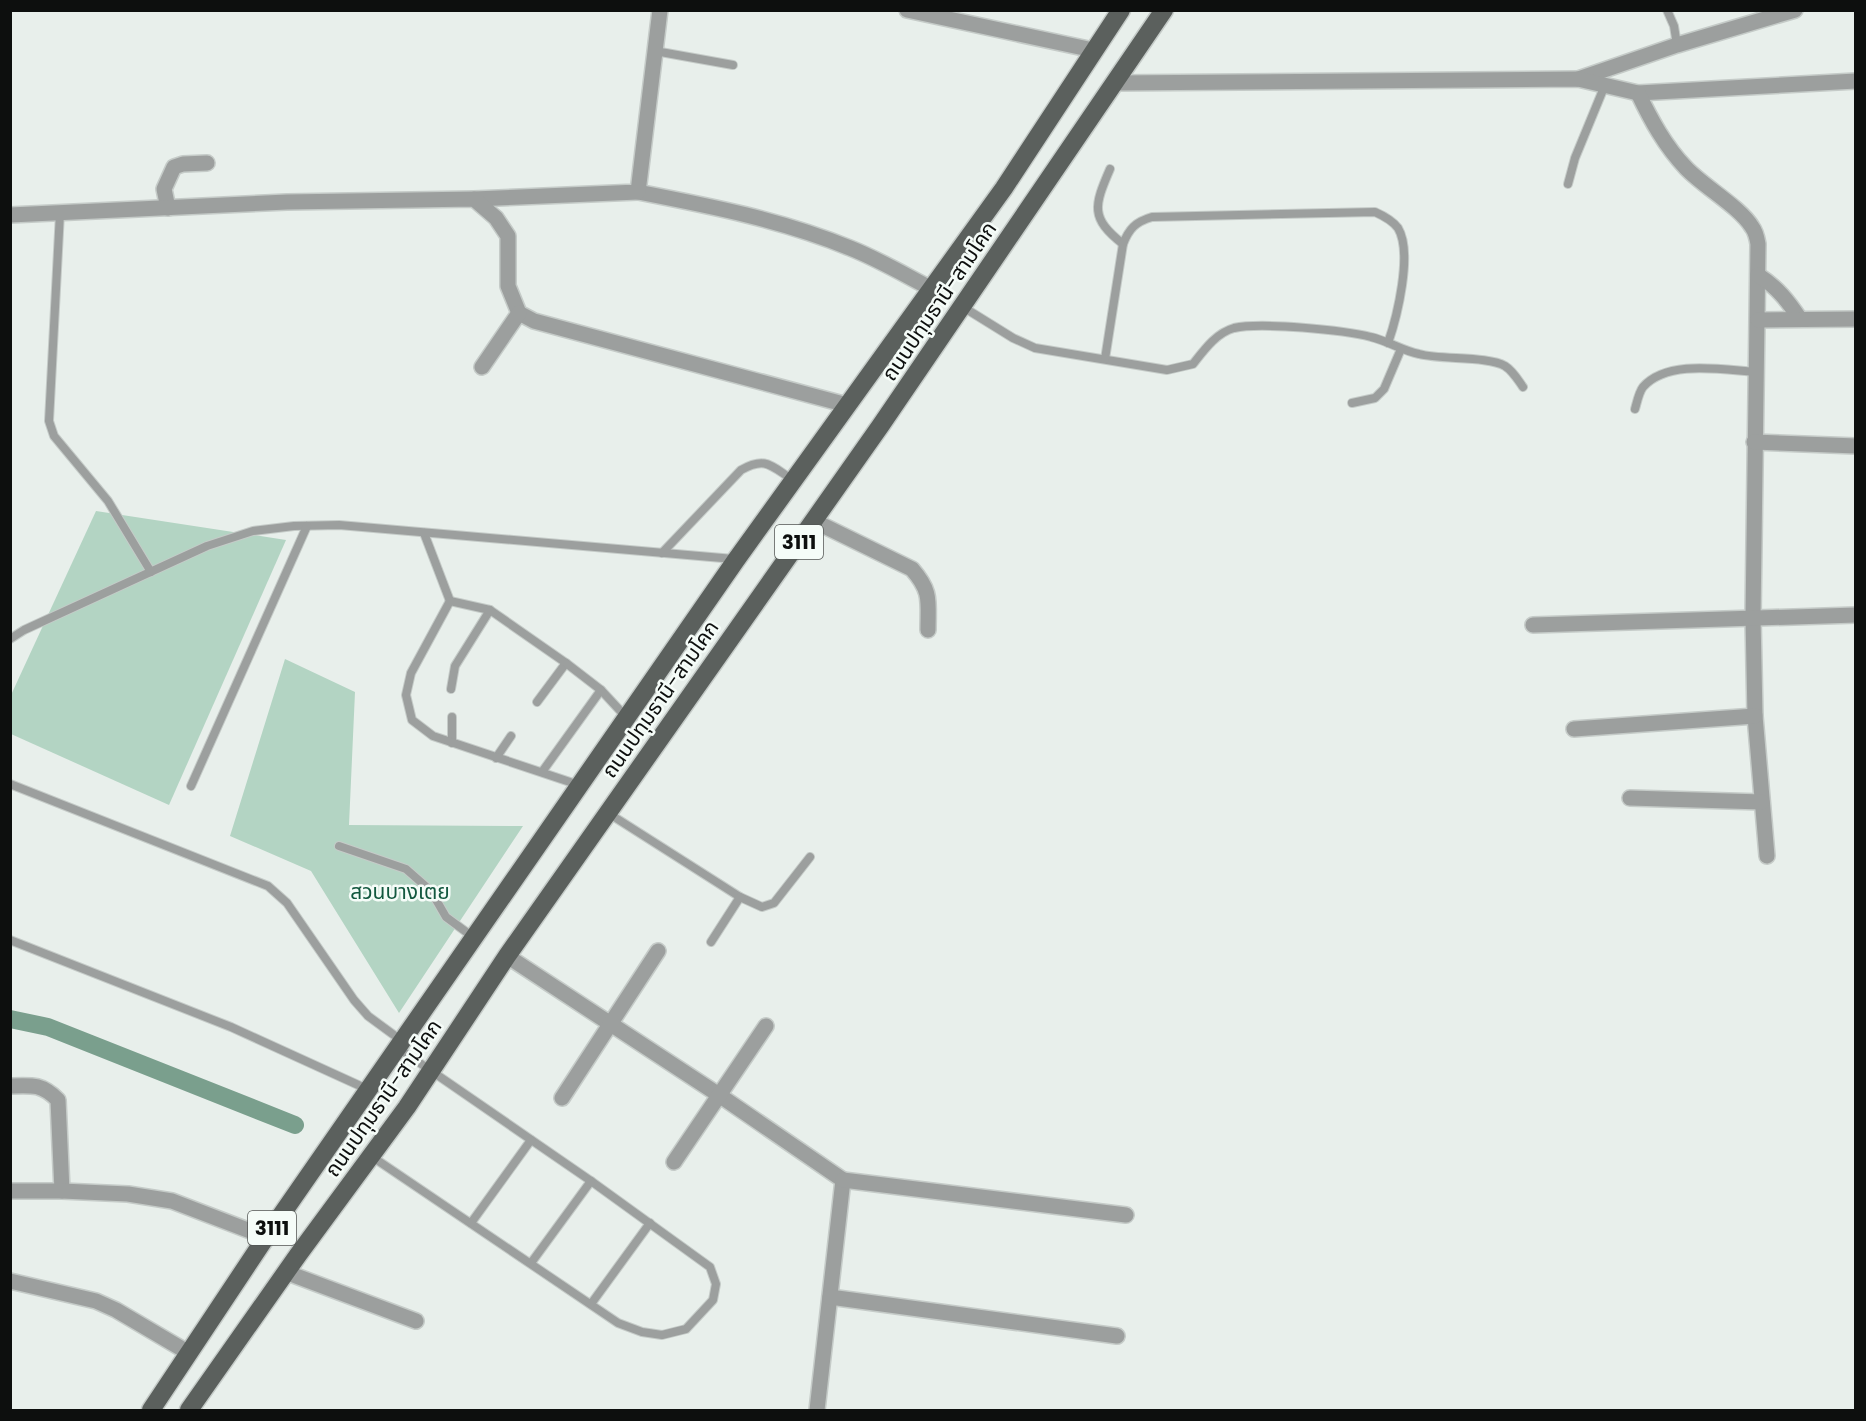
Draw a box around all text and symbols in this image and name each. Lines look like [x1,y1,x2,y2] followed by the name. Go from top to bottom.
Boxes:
[875,216,1003,386] street label: ถนนปทุมธานี-สามโคก
[775,525,823,559] road number: 3111
[595,614,725,784] street label: ถนนปทุมธานี-สามโคก
[350,877,450,906] park label: สวนบางเตย
[318,1013,448,1183] street label: ถนนปทุมธานี-สามโคก
[248,1211,296,1245] road number: 3111

